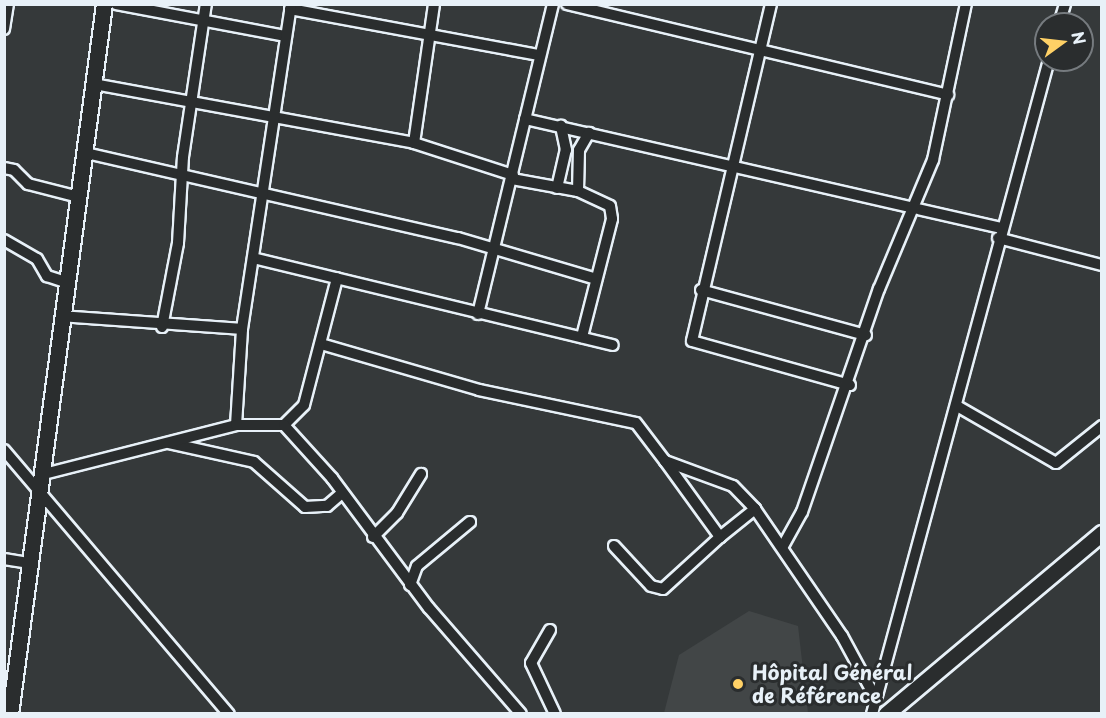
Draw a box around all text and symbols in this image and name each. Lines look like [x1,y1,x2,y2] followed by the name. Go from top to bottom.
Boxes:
[1034,12,1094,72] north arrow
[1066,29,1093,47] text: N
[752,660,912,707] place label: Hôpital Général de Référence
[729,675,747,693] marker: Hôpital Général de Référence

